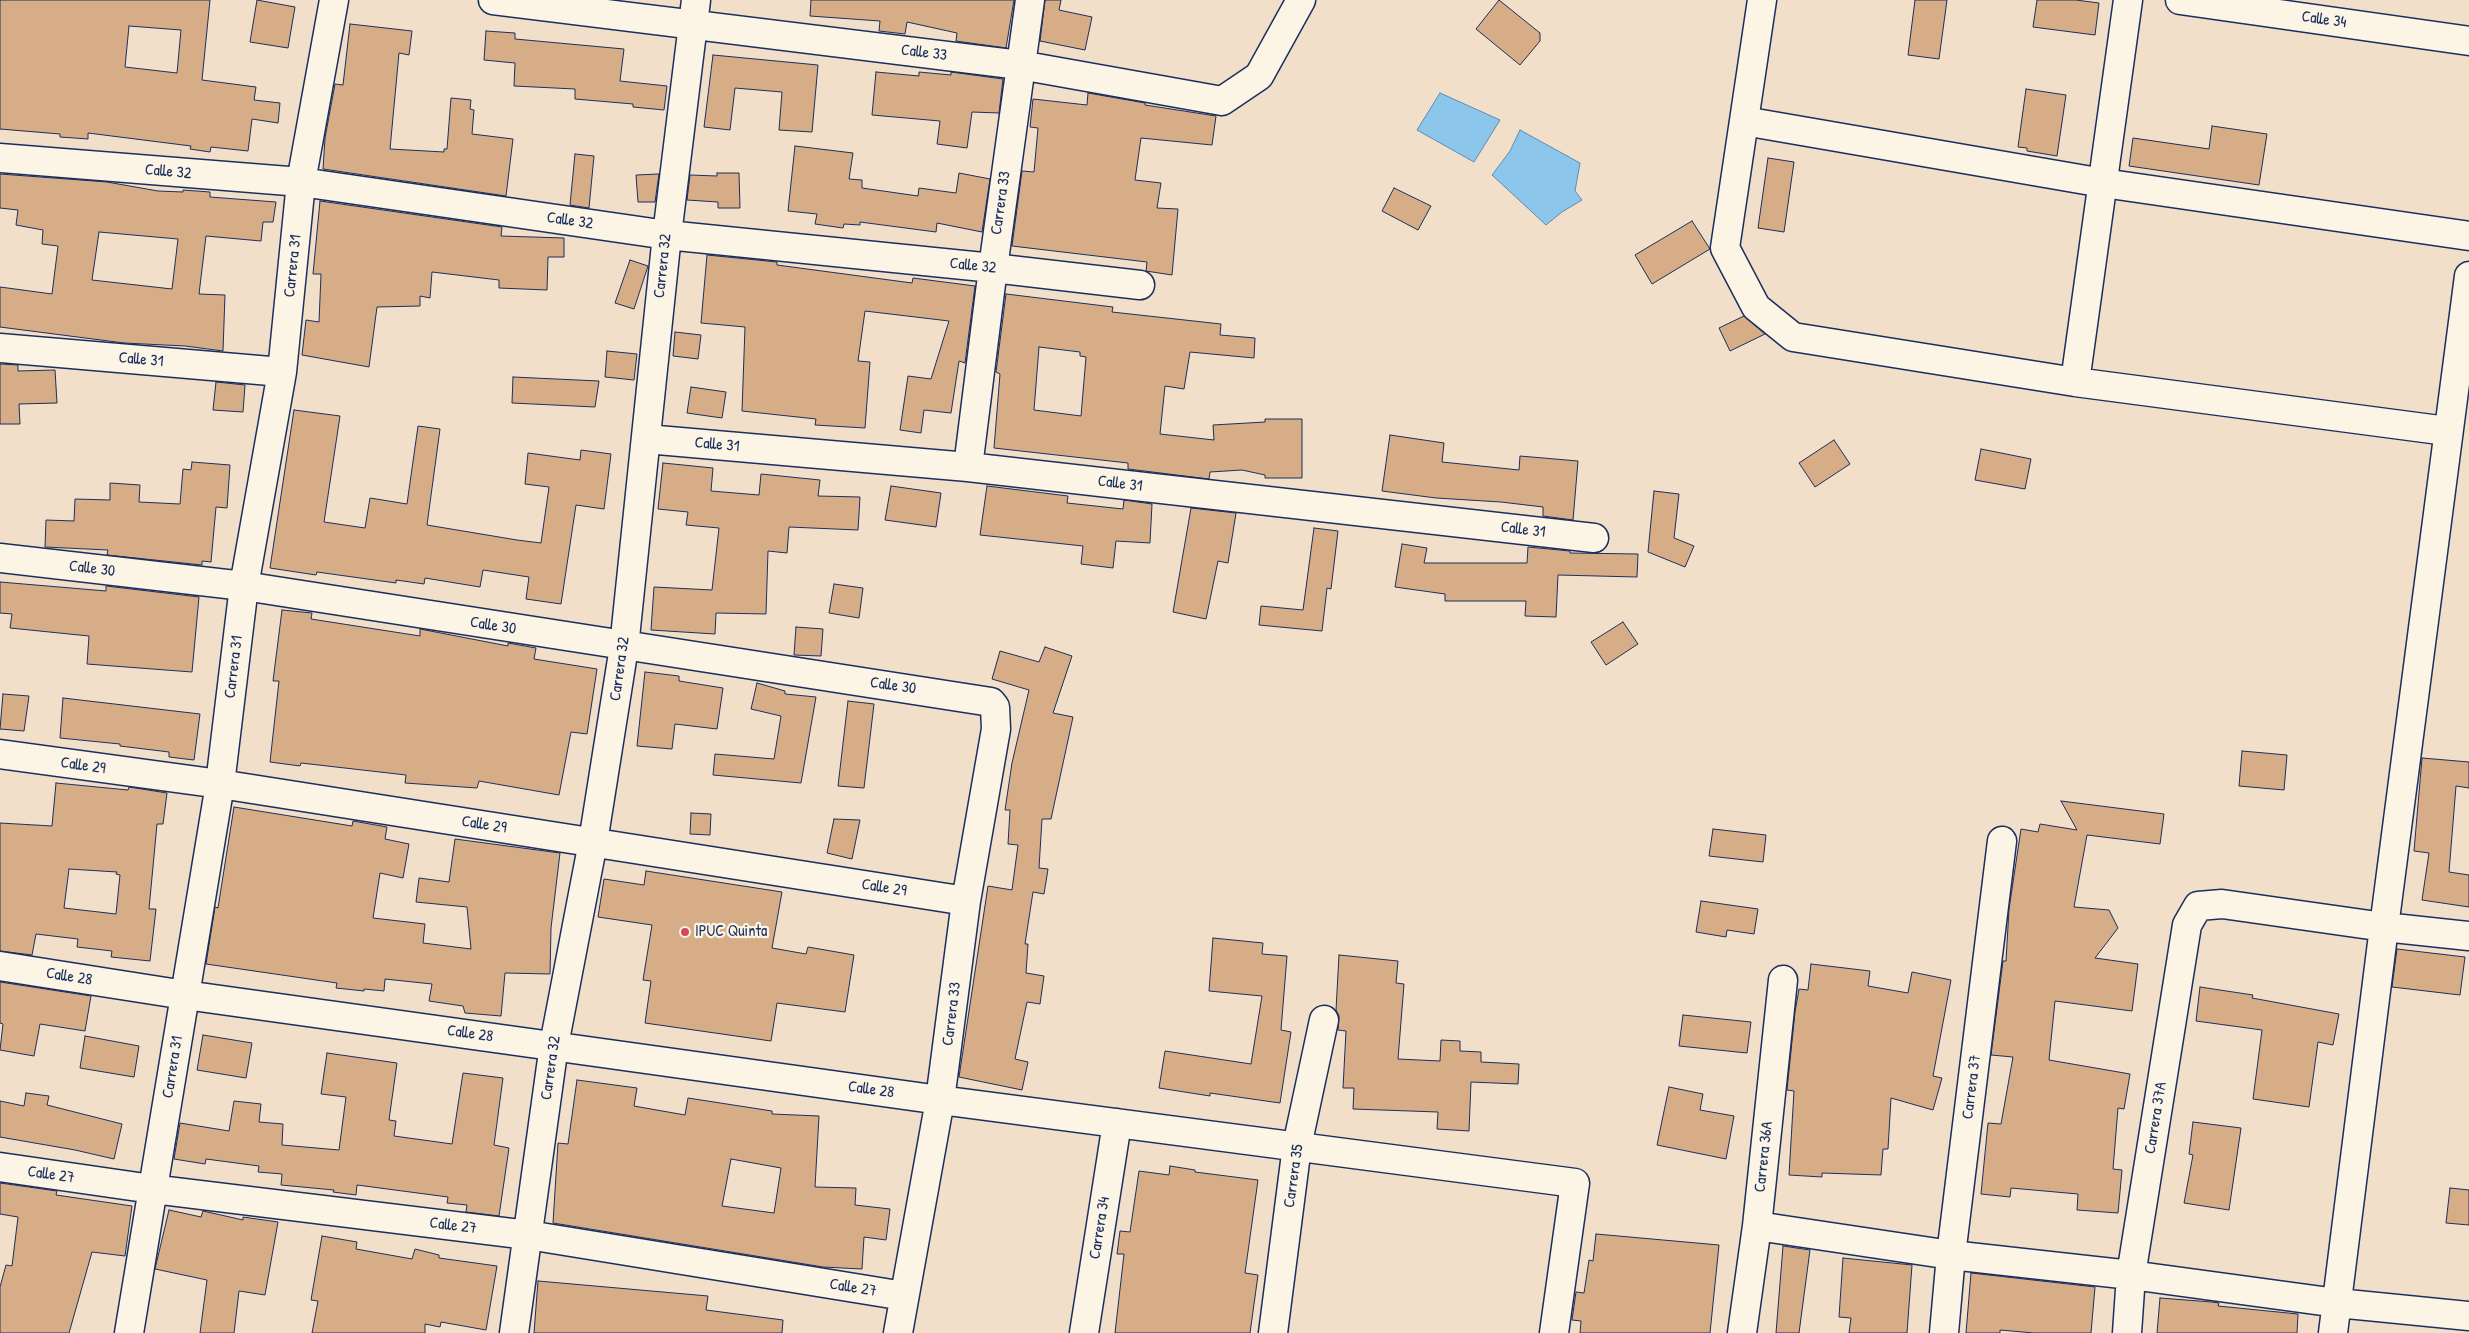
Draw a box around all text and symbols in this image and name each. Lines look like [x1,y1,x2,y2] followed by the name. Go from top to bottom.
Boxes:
[2300,7,2348,33] street label: Calle 34
[900,41,948,65] street label: Calle 33
[144,160,192,184] street label: Calle 32
[987,170,1015,236] street label: Carrera 33
[546,208,594,234] street label: Calle 32
[650,233,676,299] street label: Carrera 32
[280,234,306,298] street label: Carrera 31
[949,254,997,278] street label: Calle 32
[118,348,164,372] street label: Calle 31
[694,433,740,457] street label: Calle 31
[1097,472,1143,496] street label: Calle 31
[1500,518,1546,542] street label: Calle 31
[68,557,116,581] street label: Calle 30
[469,613,517,639] street label: Calle 30
[221,635,247,699] street label: Carrera 31
[606,636,634,702] street label: Carrera 32
[869,673,917,699] street label: Calle 30
[59,753,107,779] street label: Calle 29
[460,812,508,838] street label: Calle 29
[860,875,908,901] street label: Calle 29
[695,922,767,942] place label: IPUC Quinta
[679,926,691,938] marker: IPUC Quinta
[45,964,93,990] street label: Calle 28
[939,981,965,1047] street label: Carrera 33
[446,1021,494,1047] street label: Calle 28
[159,1034,187,1100] street label: Carrera 31
[537,1035,565,1101] street label: Carrera 32
[1959,1054,1985,1120] street label: Carrera 37
[847,1077,895,1103] street label: Calle 28
[2141,1081,2171,1155] street label: Carrera 37A
[1751,1121,1777,1193] street label: Carrera 36A
[1280,1143,1308,1209] street label: Carrera 35
[26,1162,76,1188] street label: Calle 27
[1086,1195,1114,1261] street label: Carrera 34
[428,1214,478,1238] street label: Calle 27
[828,1275,878,1301] street label: Calle 27

